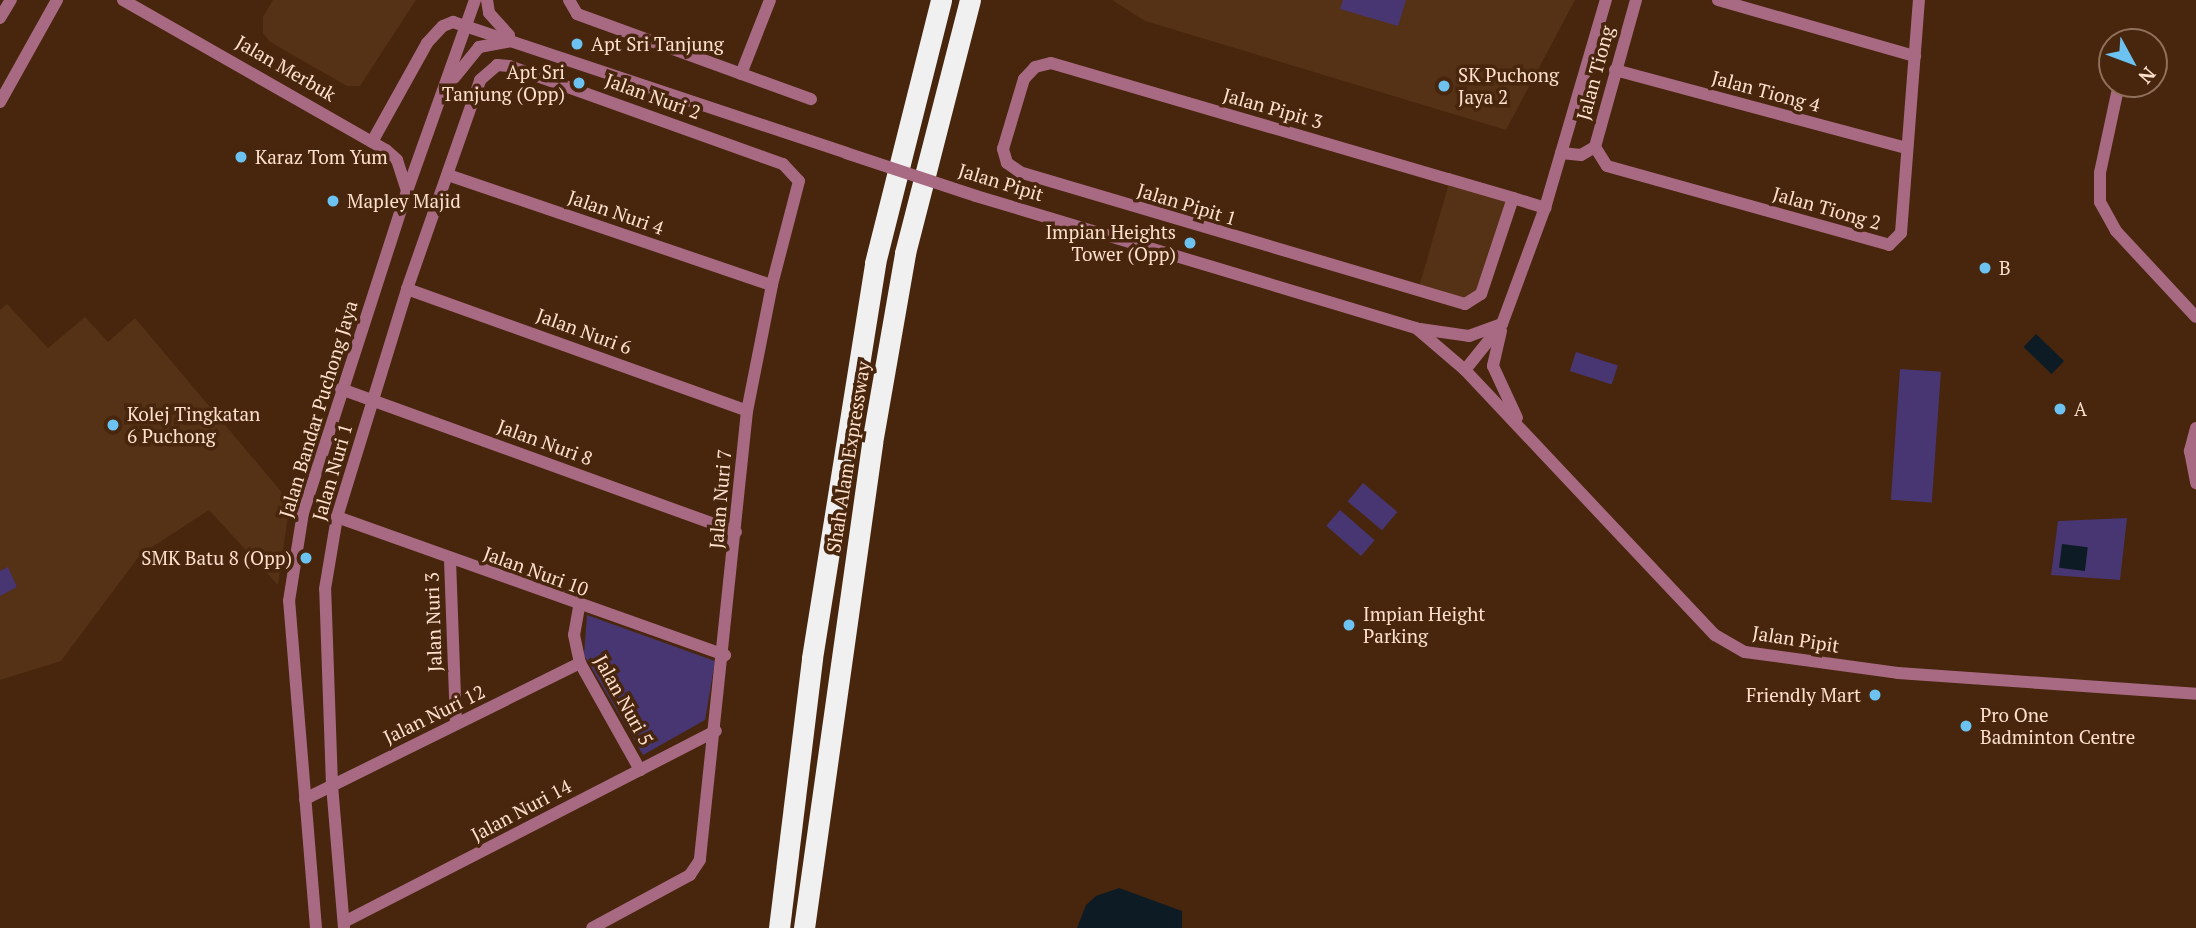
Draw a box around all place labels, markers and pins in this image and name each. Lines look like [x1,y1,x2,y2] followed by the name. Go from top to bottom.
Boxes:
[591,33,724,55] place label: Apt Sri Tanjung
[569,36,585,52] marker: Apt Sri Tanjung
[442,61,565,105] place label: Apt Sri Tanjung (Opp)
[1458,64,1559,108] place label: SK Puchong Jaya 2
[571,75,587,91] marker: Apt Sri Tanjung (Opp)
[1436,78,1452,94] marker: SK Puchong Jaya 2
[255,146,388,168] place label: Karaz Tom Yum
[233,149,249,165] marker: Karaz Tom Yum
[347,190,461,212] place label: Mapley Majid
[325,193,341,209] marker: Mapley Majid
[1045,221,1176,265] place label: Impian Heights Tower (Opp)
[1182,235,1198,251] marker: Impian Heights Tower (Opp)
[1999,257,2011,279] place label: B
[1977,260,1993,276] marker: B
[2074,398,2087,420] place label: A
[2052,401,2068,417] marker: A
[127,403,260,447] place label: Kolej Tingkatan 6 Puchong
[105,417,121,433] marker: Kolej Tingkatan 6 Puchong
[141,547,292,569] place label: SMK Batu 8 (Opp)
[298,550,314,566] marker: SMK Batu 8 (Opp)
[1363,603,1485,647] place label: Impian Height Parking
[1341,617,1357,633] marker: Impian Height Parking
[1746,684,1861,706] place label: Friendly Mart
[1867,687,1883,703] marker: Friendly Mart
[1980,704,2135,748] place label: Pro One Badminton Centre
[1958,718,1974,734] marker: Pro One Badminton Centre

